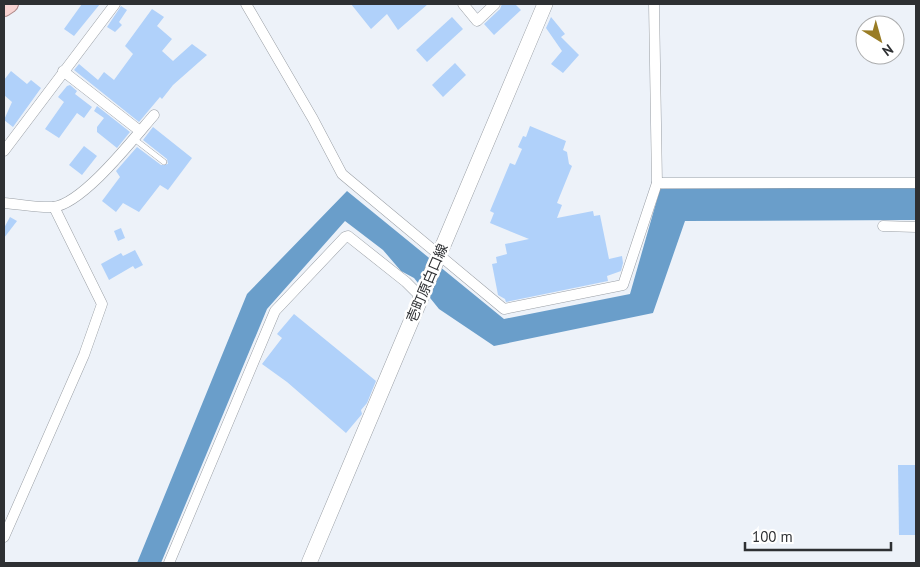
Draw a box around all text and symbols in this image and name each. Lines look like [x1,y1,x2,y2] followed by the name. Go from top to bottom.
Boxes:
[855,15,905,65] north arrow
[879,40,897,60] text: N
[402,241,452,325] street label: 壱町原白口線
[745,520,891,552] scale bar
[752,527,793,546] text: 100 m

